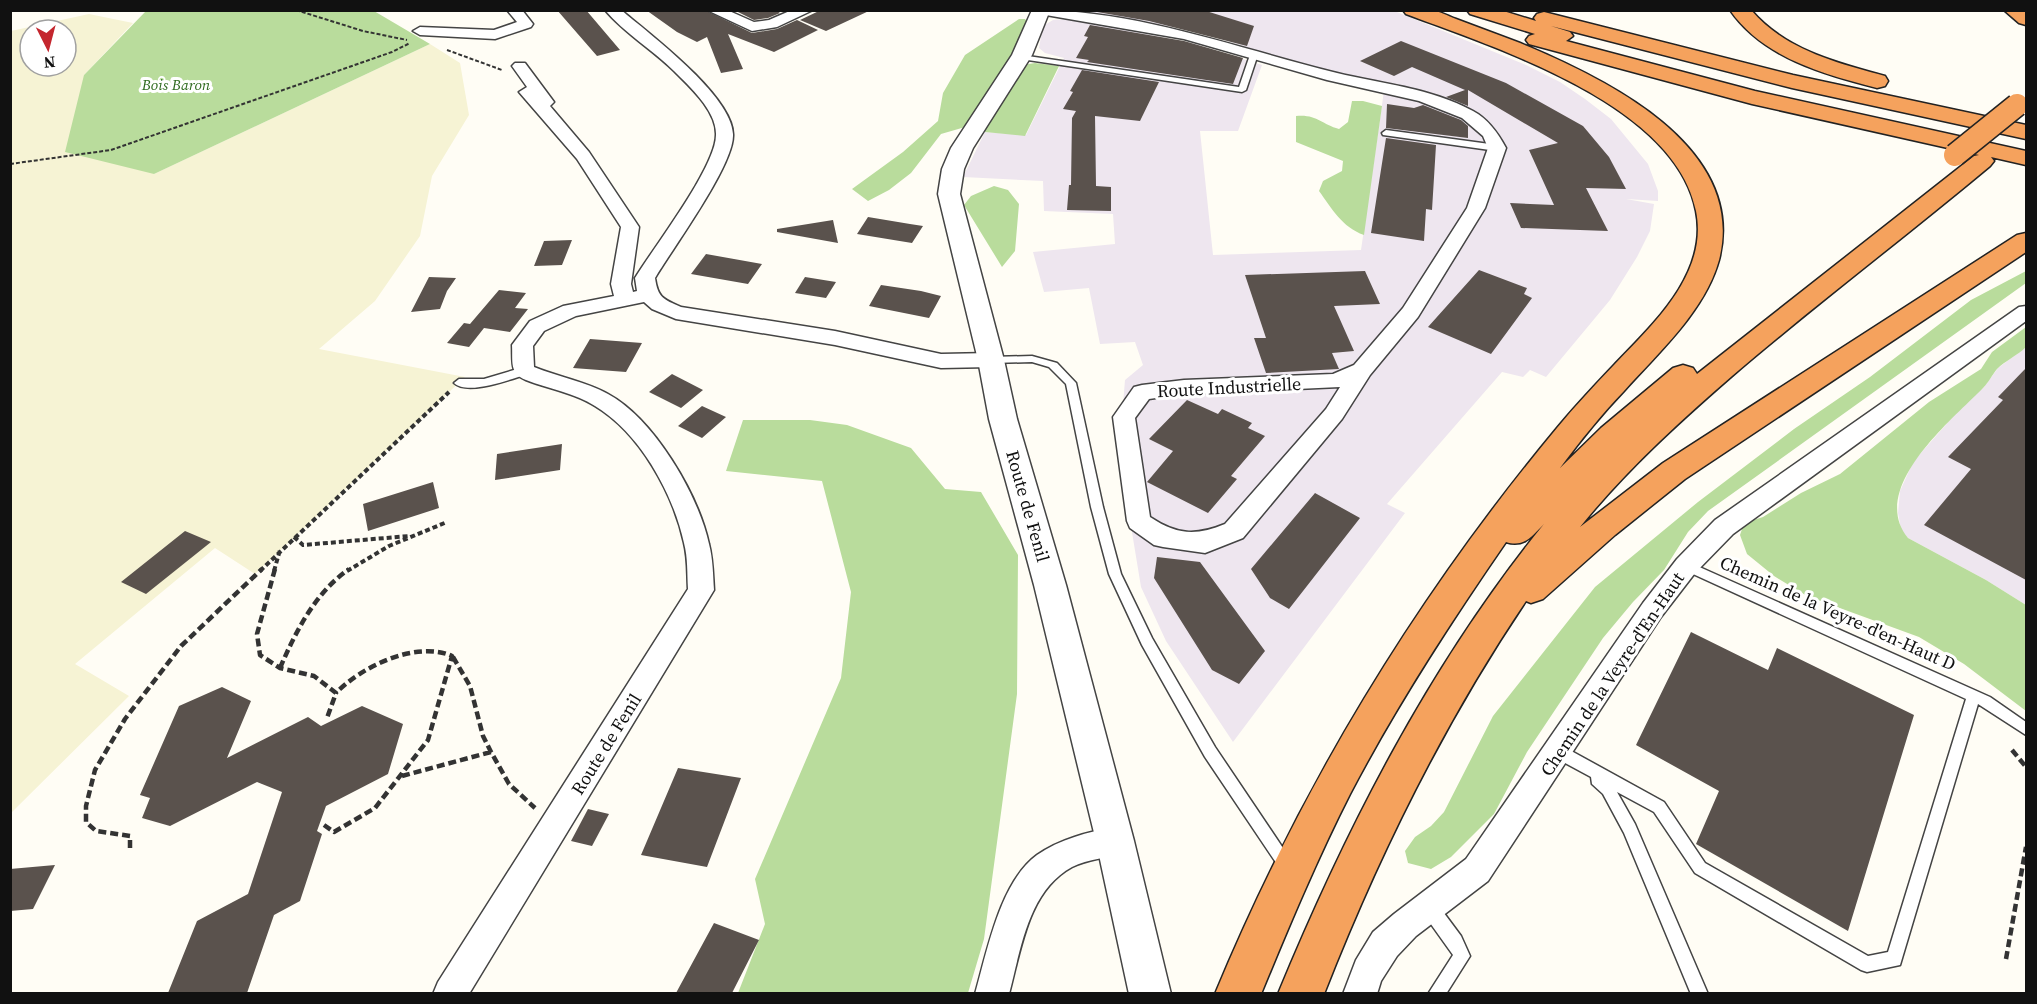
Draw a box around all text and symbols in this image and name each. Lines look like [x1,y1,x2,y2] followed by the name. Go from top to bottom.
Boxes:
[18,18,78,78] north arrow
[42,51,57,75] text: N
[141,74,211,95] park label: Bois Baron
[1156,371,1302,403] street label: Route Industrielle
[1000,447,1056,565] street label: Route de Fenil
[1716,550,1960,676] street label: Chemin de la Veyre-d'en-Haut D
[1534,567,1690,781] street label: Chemin de la Veyre-d'En-Haut
[565,689,647,799] street label: Route de Fenil

